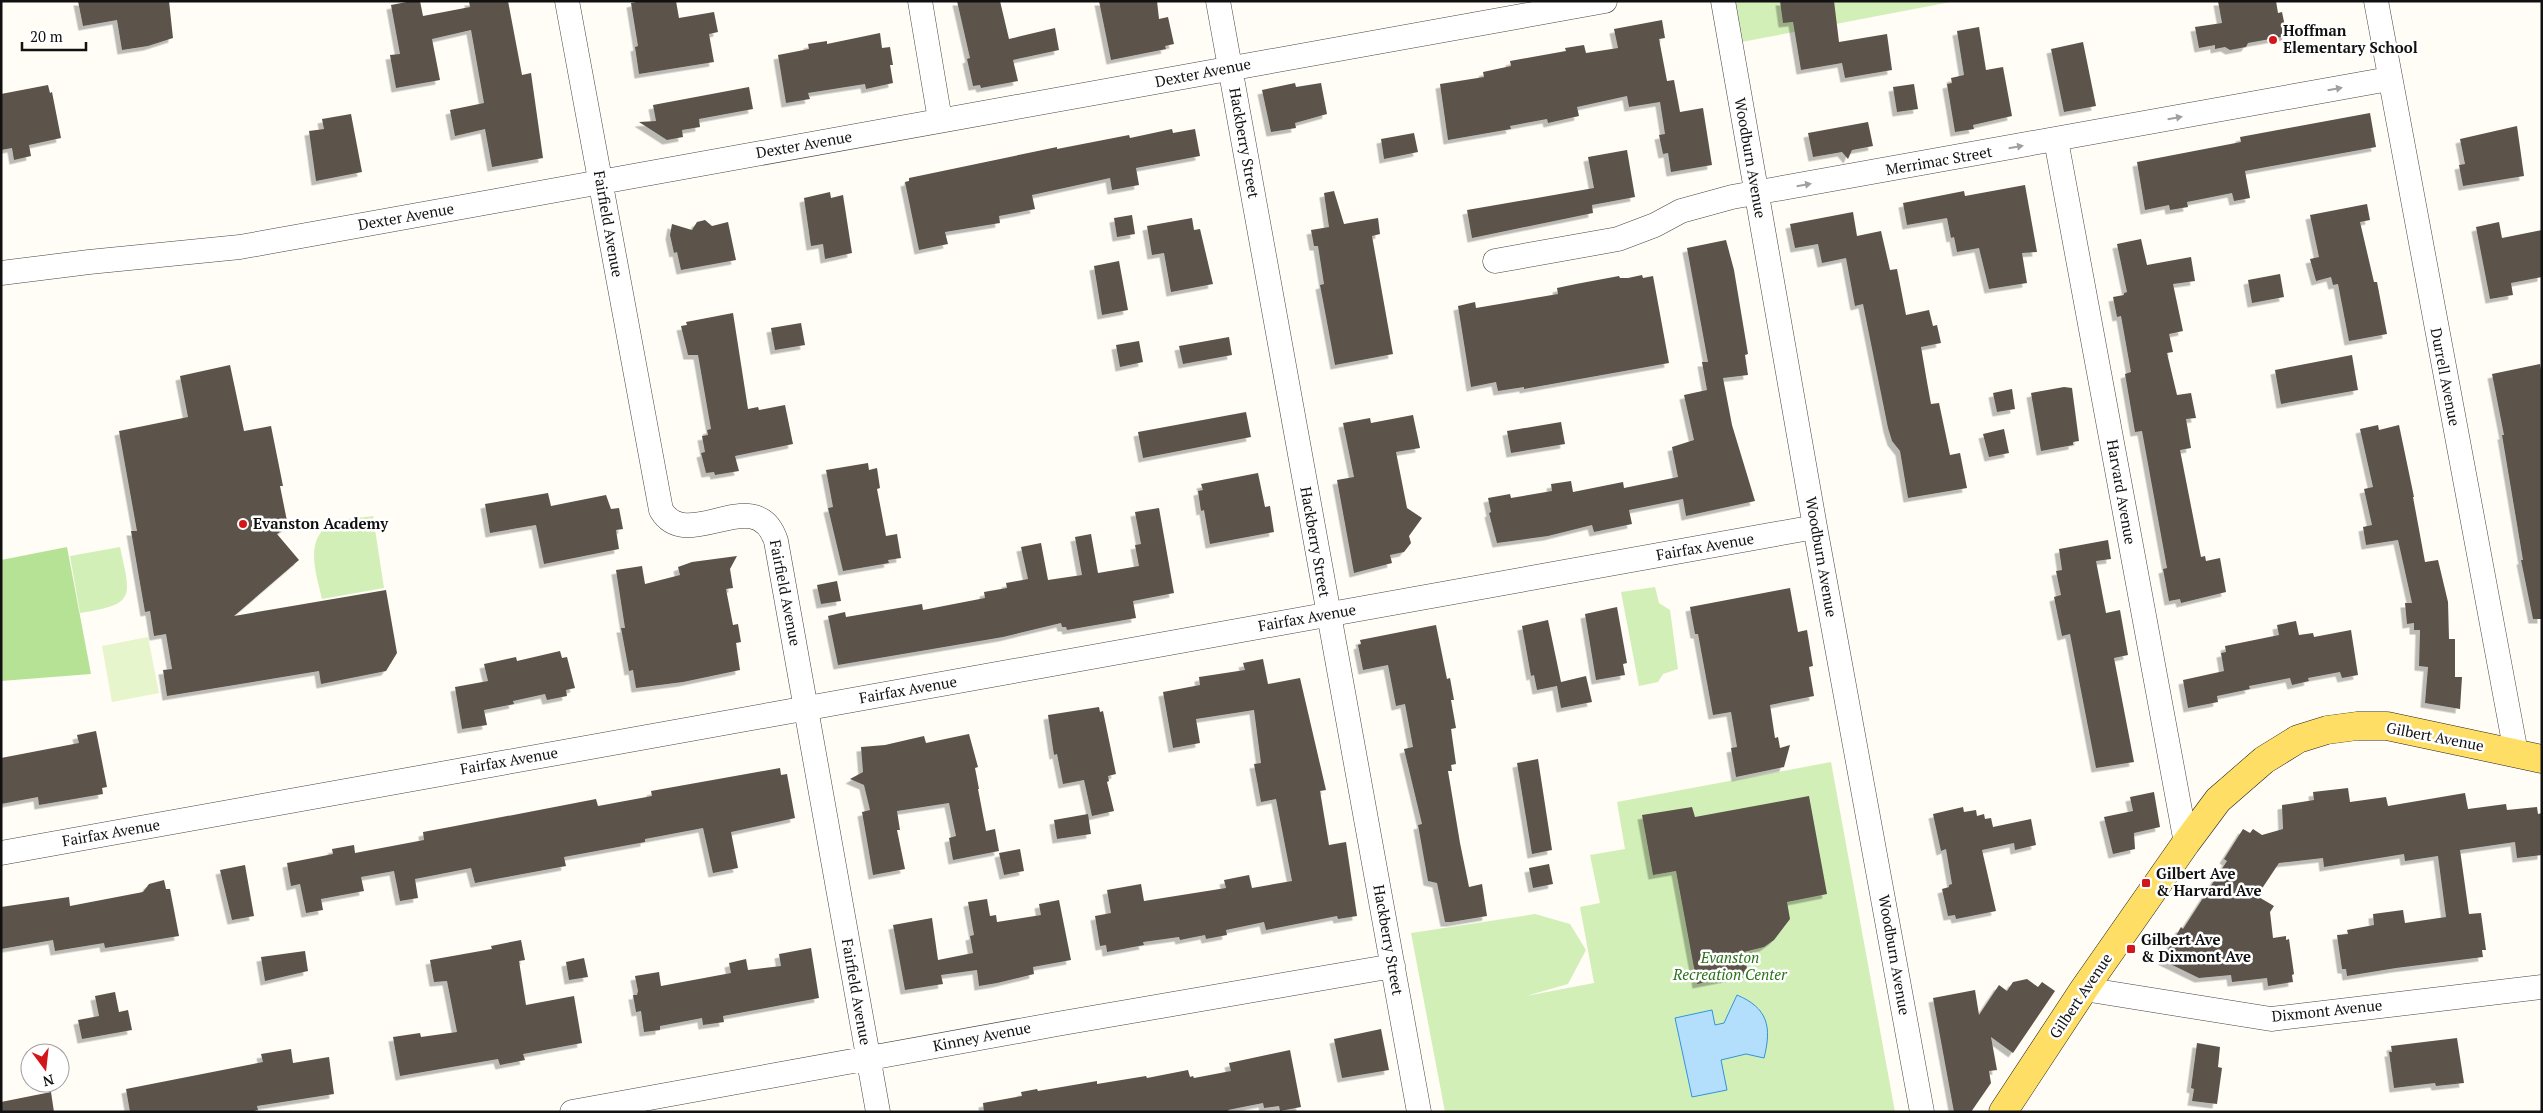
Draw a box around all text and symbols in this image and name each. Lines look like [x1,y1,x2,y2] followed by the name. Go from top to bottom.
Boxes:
[22,20,86,52] scale bar
[2283,20,2418,57] place label: Hoffman Elementary School
[30,26,63,46] text: 20 m
[2267,34,2279,46] marker: Hoffman Elementary School
[1153,53,1252,91] street label: Dexter Avenue
[2328,84,2344,92] one-way arrow
[1225,86,1265,200] street label: Hackberry Street
[1731,96,1771,220] street label: Woodburn Avenue
[2168,114,2184,122] one-way arrow
[754,126,853,162] street label: Dexter Avenue
[1884,141,1994,179] street label: Merrimac Street
[2008,143,2024,151] one-way arrow
[590,169,628,279] street label: Fairfield Avenue
[1796,181,1811,189] one-way arrow
[356,198,455,234] street label: Dexter Avenue
[2427,326,2465,428] street label: Durrell Avenue
[2103,438,2141,546] street label: Harvard Avenue
[1296,485,1336,599] street label: Hackberry Street
[1802,495,1842,619] street label: Woodburn Avenue
[253,513,389,533] place label: Evanston Academy
[237,518,249,530] marker: Evanston Academy
[1654,528,1755,564] street label: Fairfax Avenue
[766,538,806,648] street label: Fairfield Avenue
[1256,599,1357,635] street label: Fairfax Avenue
[857,671,958,707] street label: Fairfax Avenue
[2385,717,2486,755] street label: Gilbert Avenue
[458,742,559,778] street label: Fairfax Avenue
[60,814,161,850] street label: Fairfax Avenue
[2156,863,2261,900] place label: Gilbert Ave & Harvard Ave
[2140,877,2152,889] marker: Gilbert Ave & Harvard Ave
[1369,883,1409,997] street label: Hackberry Street
[1875,893,1915,1017] street label: Woodburn Avenue
[2141,929,2251,966] place label: Gilbert Ave & Dixmont Ave
[838,937,876,1047] street label: Fairfield Avenue
[2125,943,2137,955] marker: Gilbert Ave & Dixmont Ave
[1672,947,1788,984] park label: Evanston Recreation Center
[2044,949,2116,1042] street label: Gilbert Avenue
[2271,994,2383,1026] street label: Dixmont Avenue
[931,1017,1032,1055] street label: Kinney Avenue
[20,1043,70,1093] north arrow
[41,1070,56,1092] text: N

